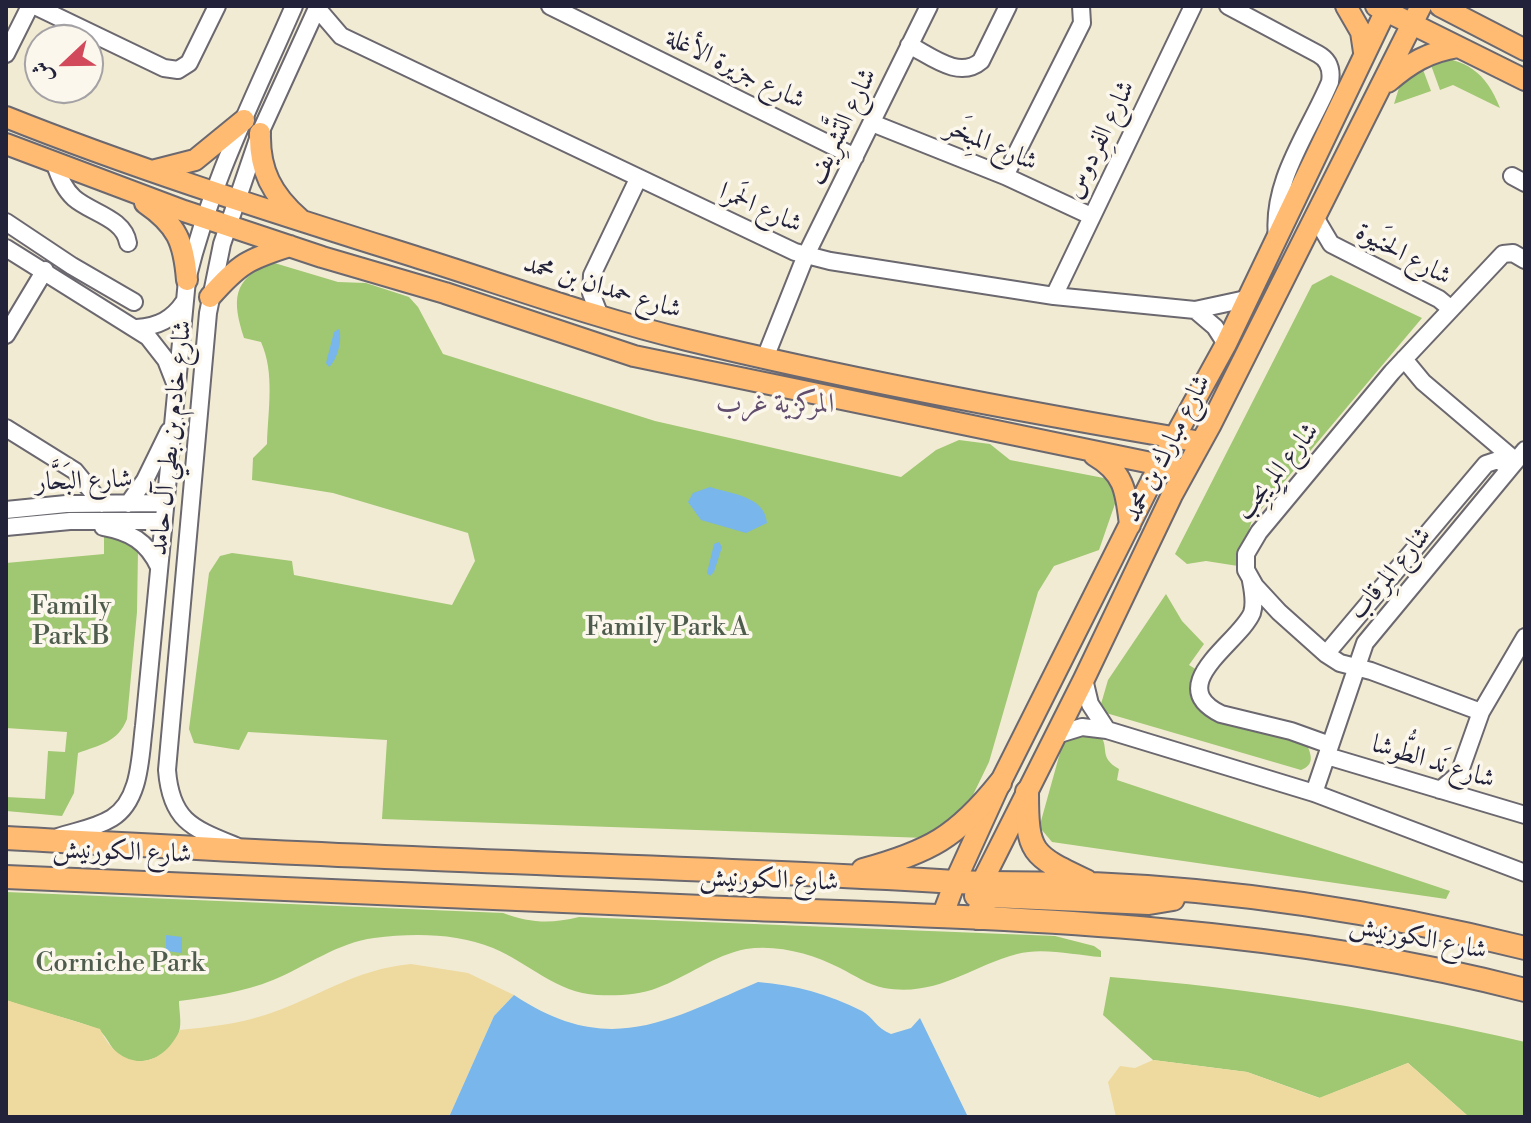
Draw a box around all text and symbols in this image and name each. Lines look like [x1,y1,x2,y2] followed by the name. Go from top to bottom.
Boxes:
[660,23,810,117] street label: شارع جزيرة الأغلة
[24,24,104,104] north arrow
[27,57,60,88] text: ش
[801,64,885,190] street label: شارع التَّشرِيف
[1059,76,1143,204] street label: شارع الفِردوس
[940,113,1042,179] street label: شارع المِبخَر
[714,177,806,241] street label: شارع الحَمرا
[1350,217,1456,293] street label: شارع الحنَيوة
[519,249,685,327] street label: شارع حمدان بن محمد
[144,319,200,557] street label: شارع خادم بن بطي آل حامد
[1117,370,1219,528] street label: شارع مبارك بن محمد
[716,388,834,422] district label: المركزية غرب
[1229,417,1327,527] street label: شارع المِرِيجِب
[35,465,133,499] street label: شارع البَحَّار
[1343,521,1439,627] street label: شارع المِرقاب
[31,592,111,654] park label: Family Park B
[585,613,749,645] park label: Family Park A
[1368,730,1498,796] street label: شارع نَد الطُّوشا
[52,835,192,871] street label: شارع الكورنيش
[699,863,839,899] street label: شارع الكورنيش
[1347,910,1489,968] street label: شارع الكورنيش
[35,949,205,981] park label: Corniche Park

